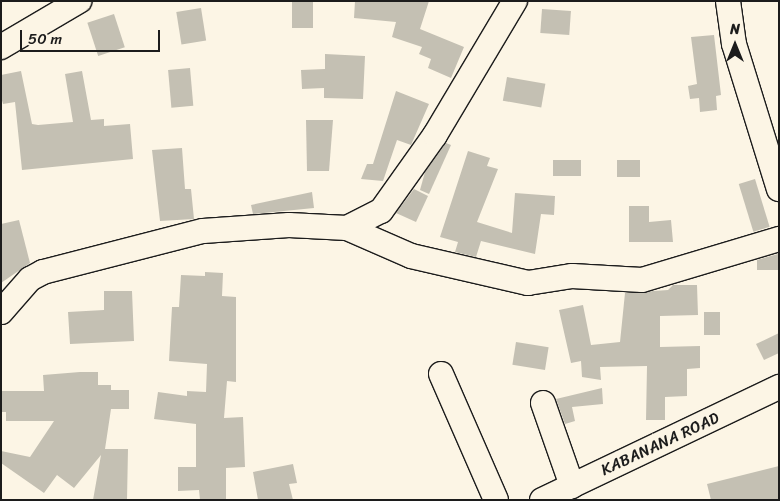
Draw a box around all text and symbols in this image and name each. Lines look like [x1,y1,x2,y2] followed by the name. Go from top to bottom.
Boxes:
[730,17,740,42] text: N
[22,20,162,52] scale bar
[710,20,760,70] north arrow
[28,26,62,52] text: 50 m
[598,408,722,480] street label: KABANANA ROAD

